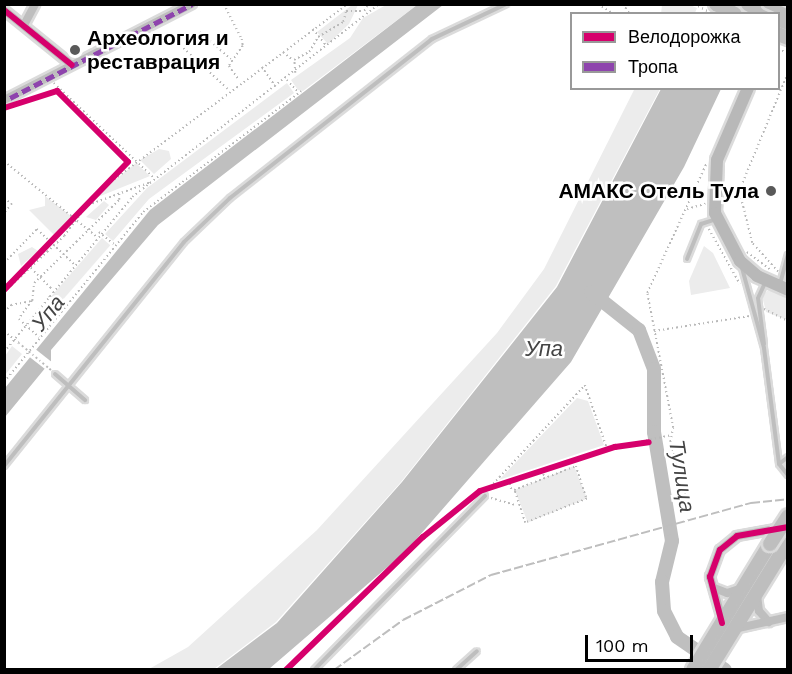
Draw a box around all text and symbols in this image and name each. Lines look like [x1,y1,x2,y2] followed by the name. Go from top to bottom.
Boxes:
[570,12,780,90] legend
[87,25,229,75] place label: Археология и реставрация
[628,26,740,47] text: Велодорожка
[68,43,82,57] marker: Археология и реставрация
[628,56,678,77] text: Тропа
[558,178,759,204] place label: АМАКС Отель Тула
[764,184,778,198] marker: АМАКС Отель Тула
[26,290,70,336] water label: Упа
[525,336,563,362] water label: Упа
[663,438,701,514] water label: Тулица
[588,623,696,661] scale bar
[596,635,649,656] text: 100 m

